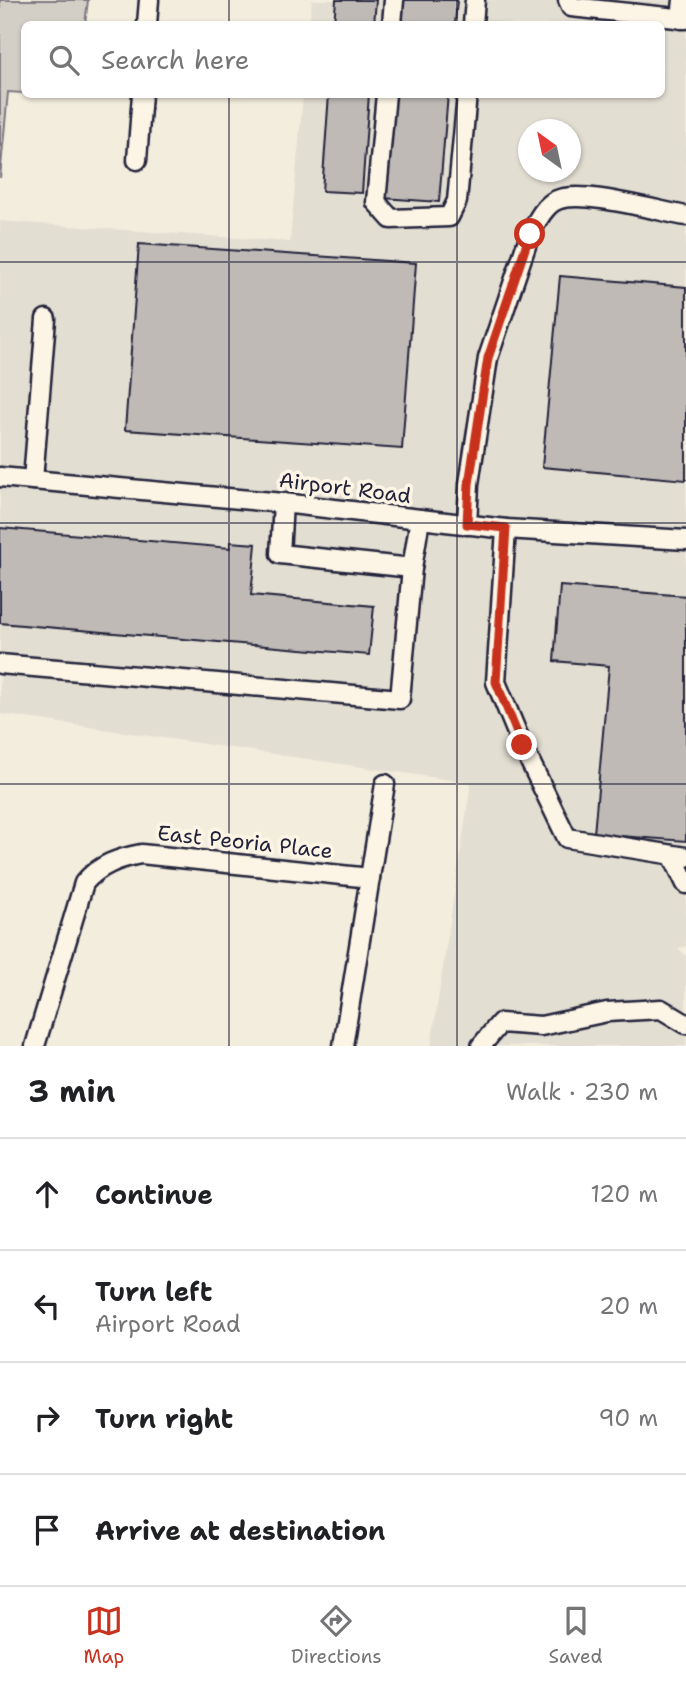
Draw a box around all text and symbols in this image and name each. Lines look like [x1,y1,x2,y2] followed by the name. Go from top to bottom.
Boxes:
[21,21,665,98] search box
[45,41,83,79] icon: search
[101,42,250,77] text: Search here
[518,119,581,182] north arrow
[514,218,545,249] route start
[277,466,413,510] street label: Airport Road
[506,729,537,760] route end
[156,819,334,865] street label: East Peoria Place
[28,1071,115,1112] text: 3 min
[506,1077,658,1107] text: Walk · 230 m
[28,1175,66,1213] icon: ahead
[95,1177,213,1212] text: Continue
[590,1179,658,1209] text: 120 m
[95,1274,212,1309] text: Turn left
[28,1287,66,1325] icon: left
[599,1291,658,1321] text: 20 m
[95,1309,240,1339] text: Airport Road
[28,1399,66,1437] icon: right
[95,1401,233,1436] text: Turn right
[598,1403,658,1433] text: 90 m
[28,1511,66,1549] icon: arrive
[95,1513,385,1548] text: Arrive at destination
[83,1602,124,1669] tab: Map
[291,1602,382,1669] tab: Directions
[549,1602,603,1669] tab: Saved

